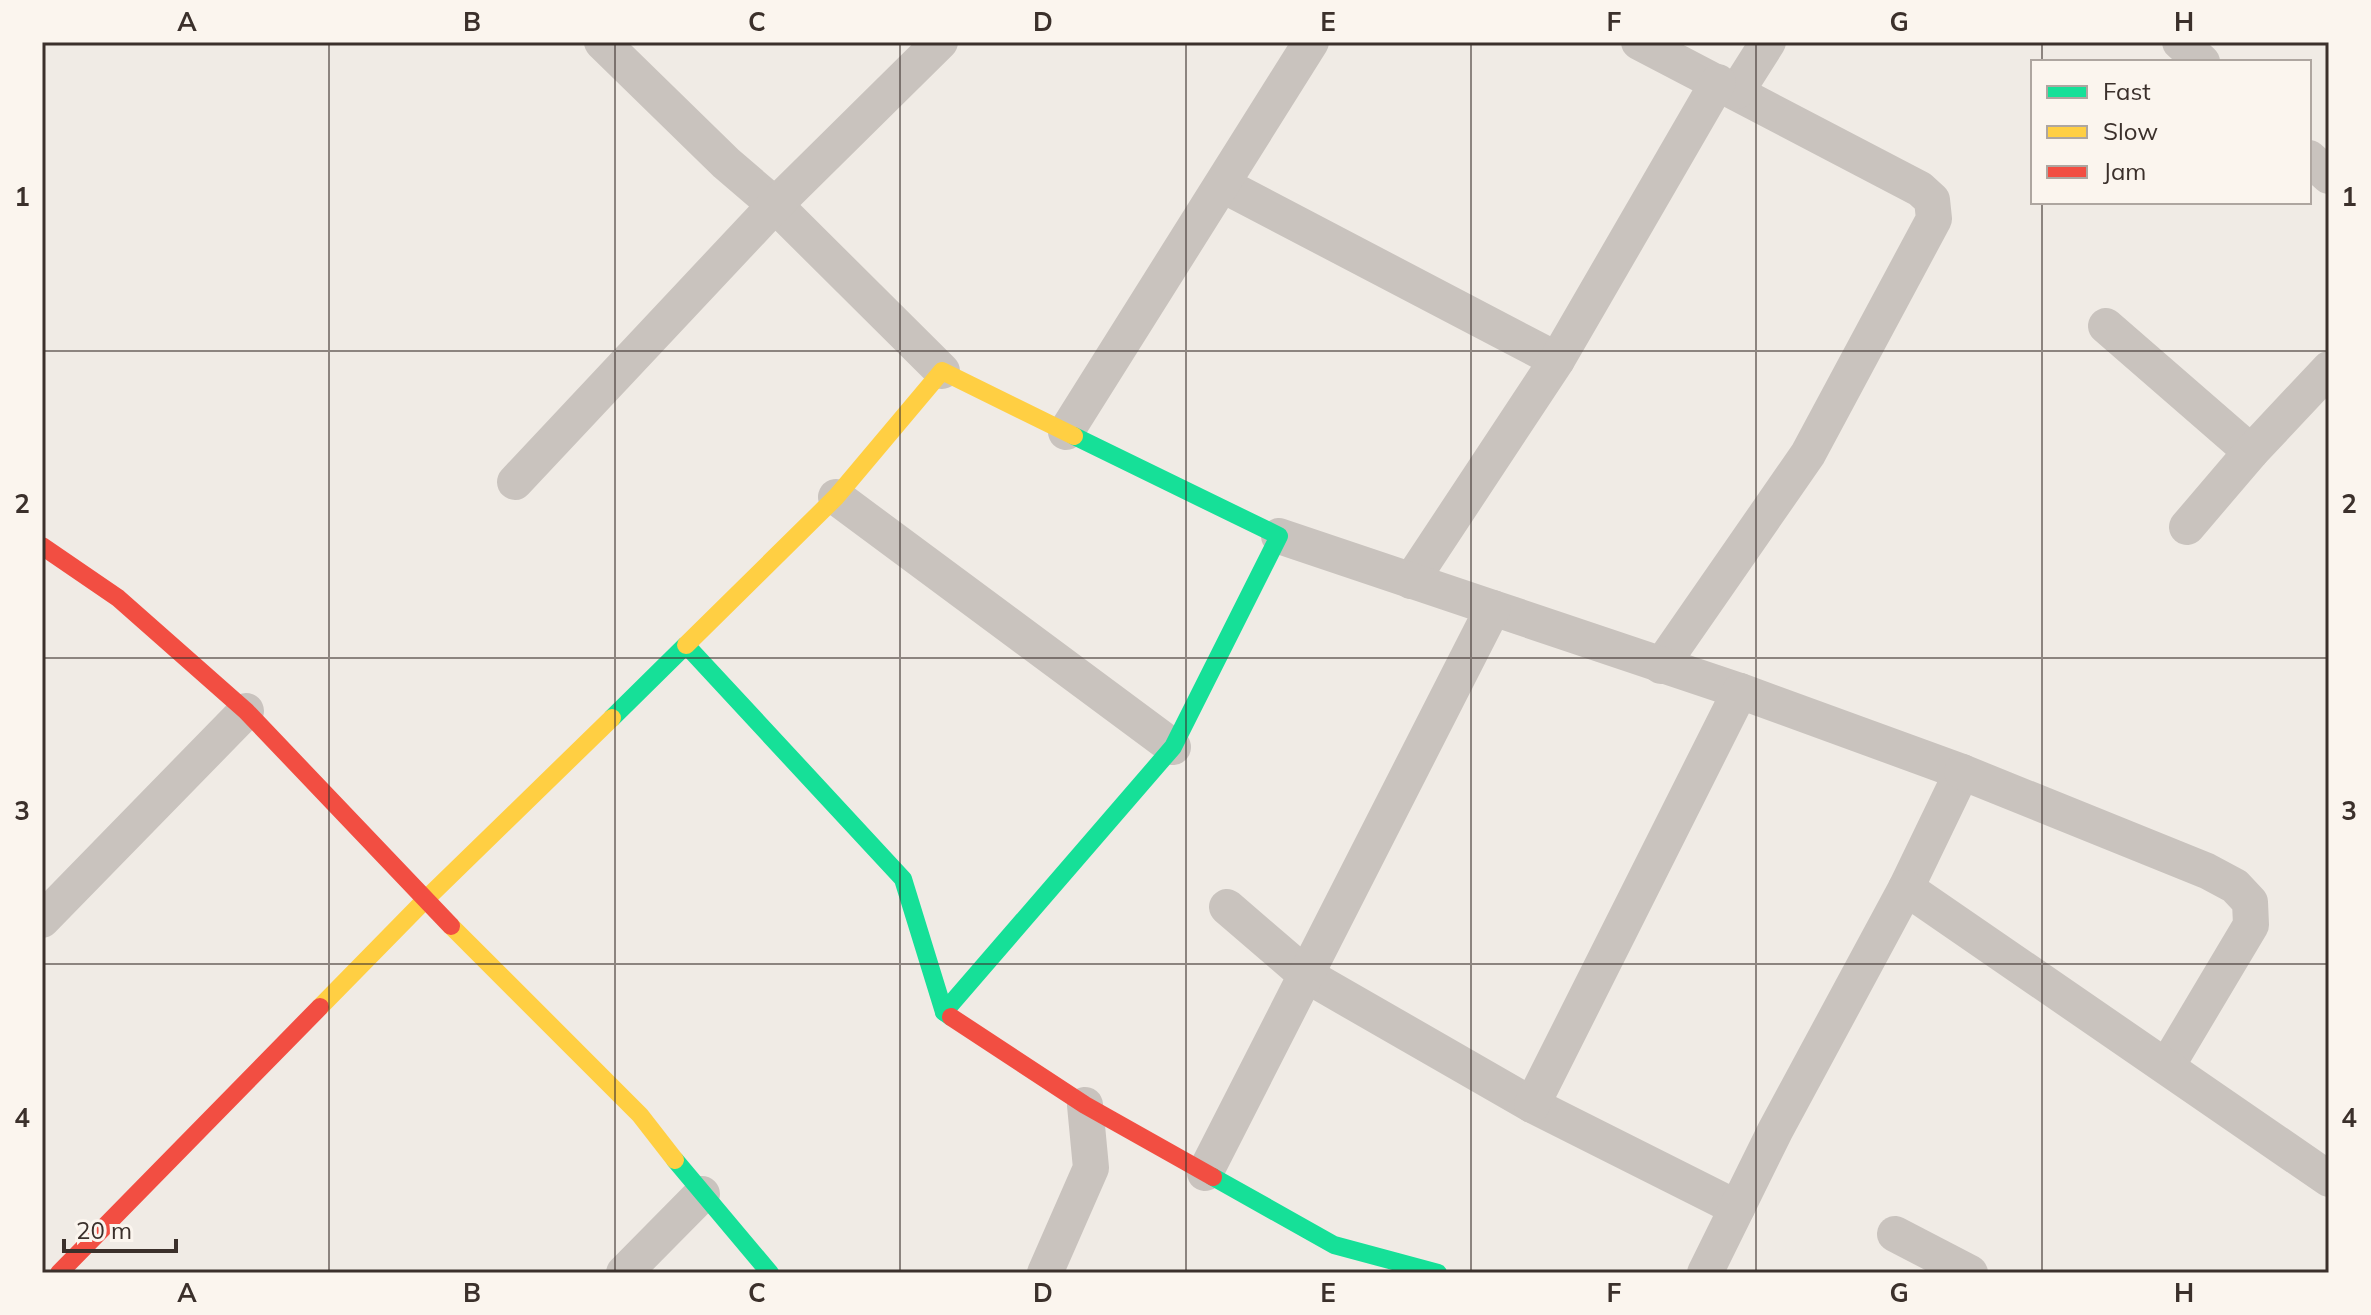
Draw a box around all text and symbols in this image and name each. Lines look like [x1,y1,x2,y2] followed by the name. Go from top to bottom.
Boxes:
[177,5,197,38] text: A
[463,5,481,38] text: B
[748,5,766,38] text: C
[1033,5,1053,38] text: D
[1320,5,1336,38] text: E
[1607,5,1622,38] text: F
[1889,5,1909,38] text: G
[2174,5,2194,38] text: H
[2031,60,2311,204] legend
[2103,76,2151,106] text: Fast
[2103,116,2158,146] text: Slow
[2103,156,2146,186] text: Jam
[14,180,30,213] text: 1
[2341,180,2357,213] text: 1
[14,487,30,520] text: 2
[2341,487,2357,520] text: 2
[14,794,30,827] text: 3
[2341,794,2357,827] text: 3
[14,1101,30,1134] text: 4
[2341,1101,2357,1134] text: 4
[64,1203,176,1253] scale bar
[76,1215,132,1245] text: 20 m
[177,1276,197,1309] text: A
[463,1276,481,1309] text: B
[748,1276,766,1309] text: C
[1033,1276,1053,1309] text: D
[1320,1276,1336,1309] text: E
[1607,1276,1622,1309] text: F
[1889,1276,1909,1309] text: G
[2174,1276,2194,1309] text: H

